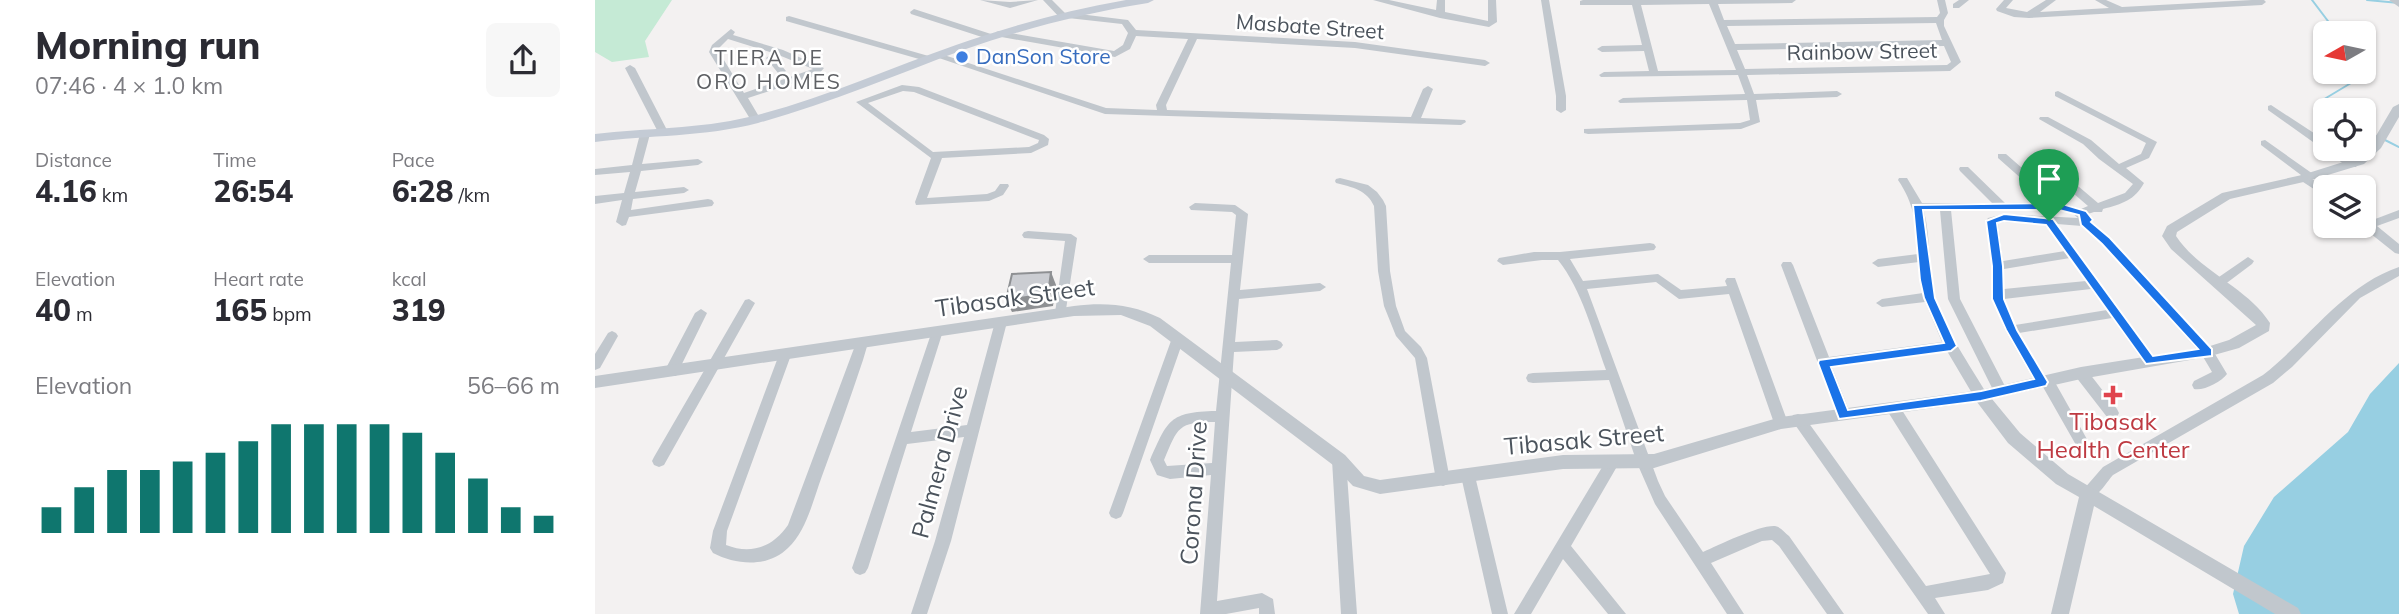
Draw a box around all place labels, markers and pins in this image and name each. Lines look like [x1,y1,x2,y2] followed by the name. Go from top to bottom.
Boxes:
[976,43,1111,69] place label: DanSon Store
[954,49,970,65] marker: DanSon Store
[2019,149,2079,221] pin
[2103,385,2123,405] marker: Tibasak Health Center
[2036,406,2190,464] place label: Tibasak Health Center

